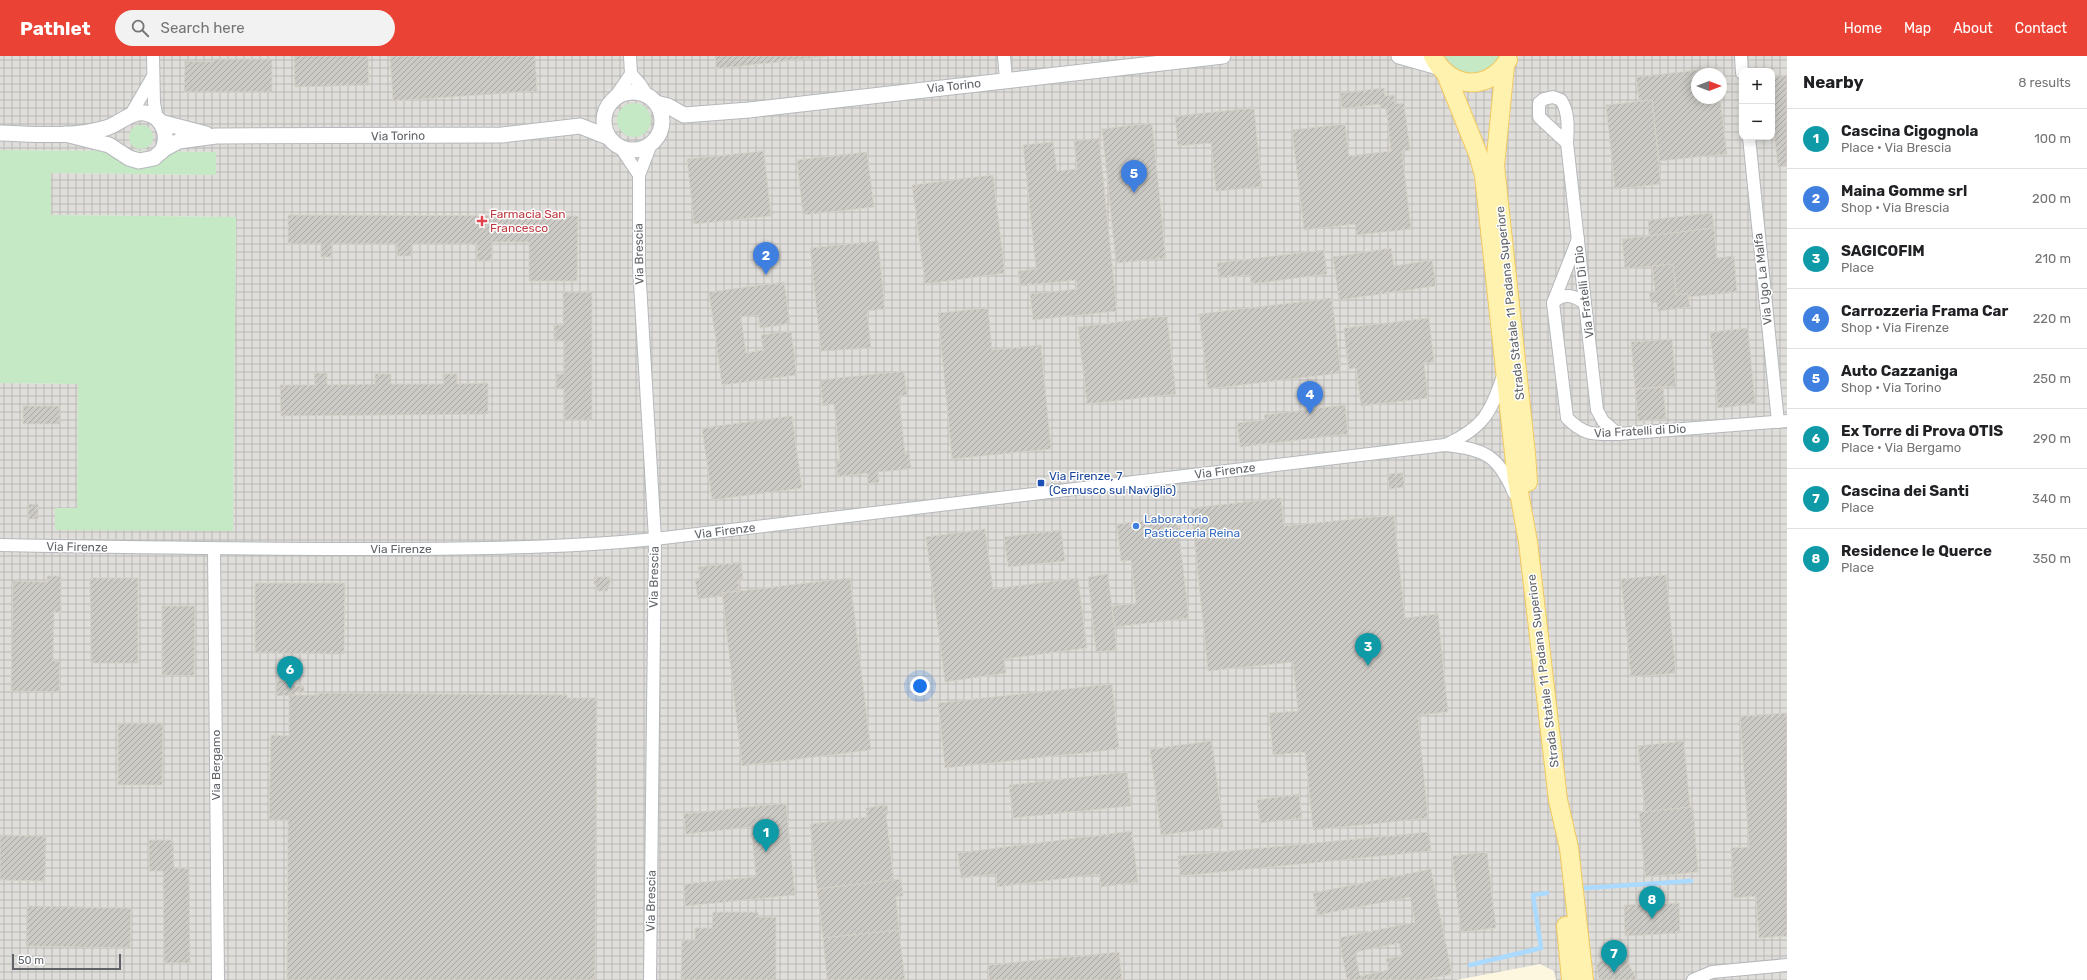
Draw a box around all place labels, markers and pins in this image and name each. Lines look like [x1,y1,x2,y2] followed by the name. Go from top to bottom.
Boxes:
[1121,160,1147,193] pin: 5
[490,207,566,235] place label: Farmacia San Francesco
[477,216,487,226] marker: Farmacia San Francesco
[753,242,779,275] pin: 2
[1297,381,1323,414] pin: 4
[1049,469,1176,497] place label: Via Firenze, 7 (Cernusco sul Naviglio)
[1036,478,1046,488] marker: Via Firenze, 7 (Cernusco sul Naviglio)
[1144,512,1240,540] place label: Laboratorio Pasticceria Reina
[1131,521,1141,531] marker: Laboratorio Pasticceria Reina
[1355,633,1381,666] pin: 3
[277,656,303,689] pin: 6
[753,819,779,852] pin: 1
[1639,886,1665,919] pin: 8
[1601,940,1627,973] pin: 7

